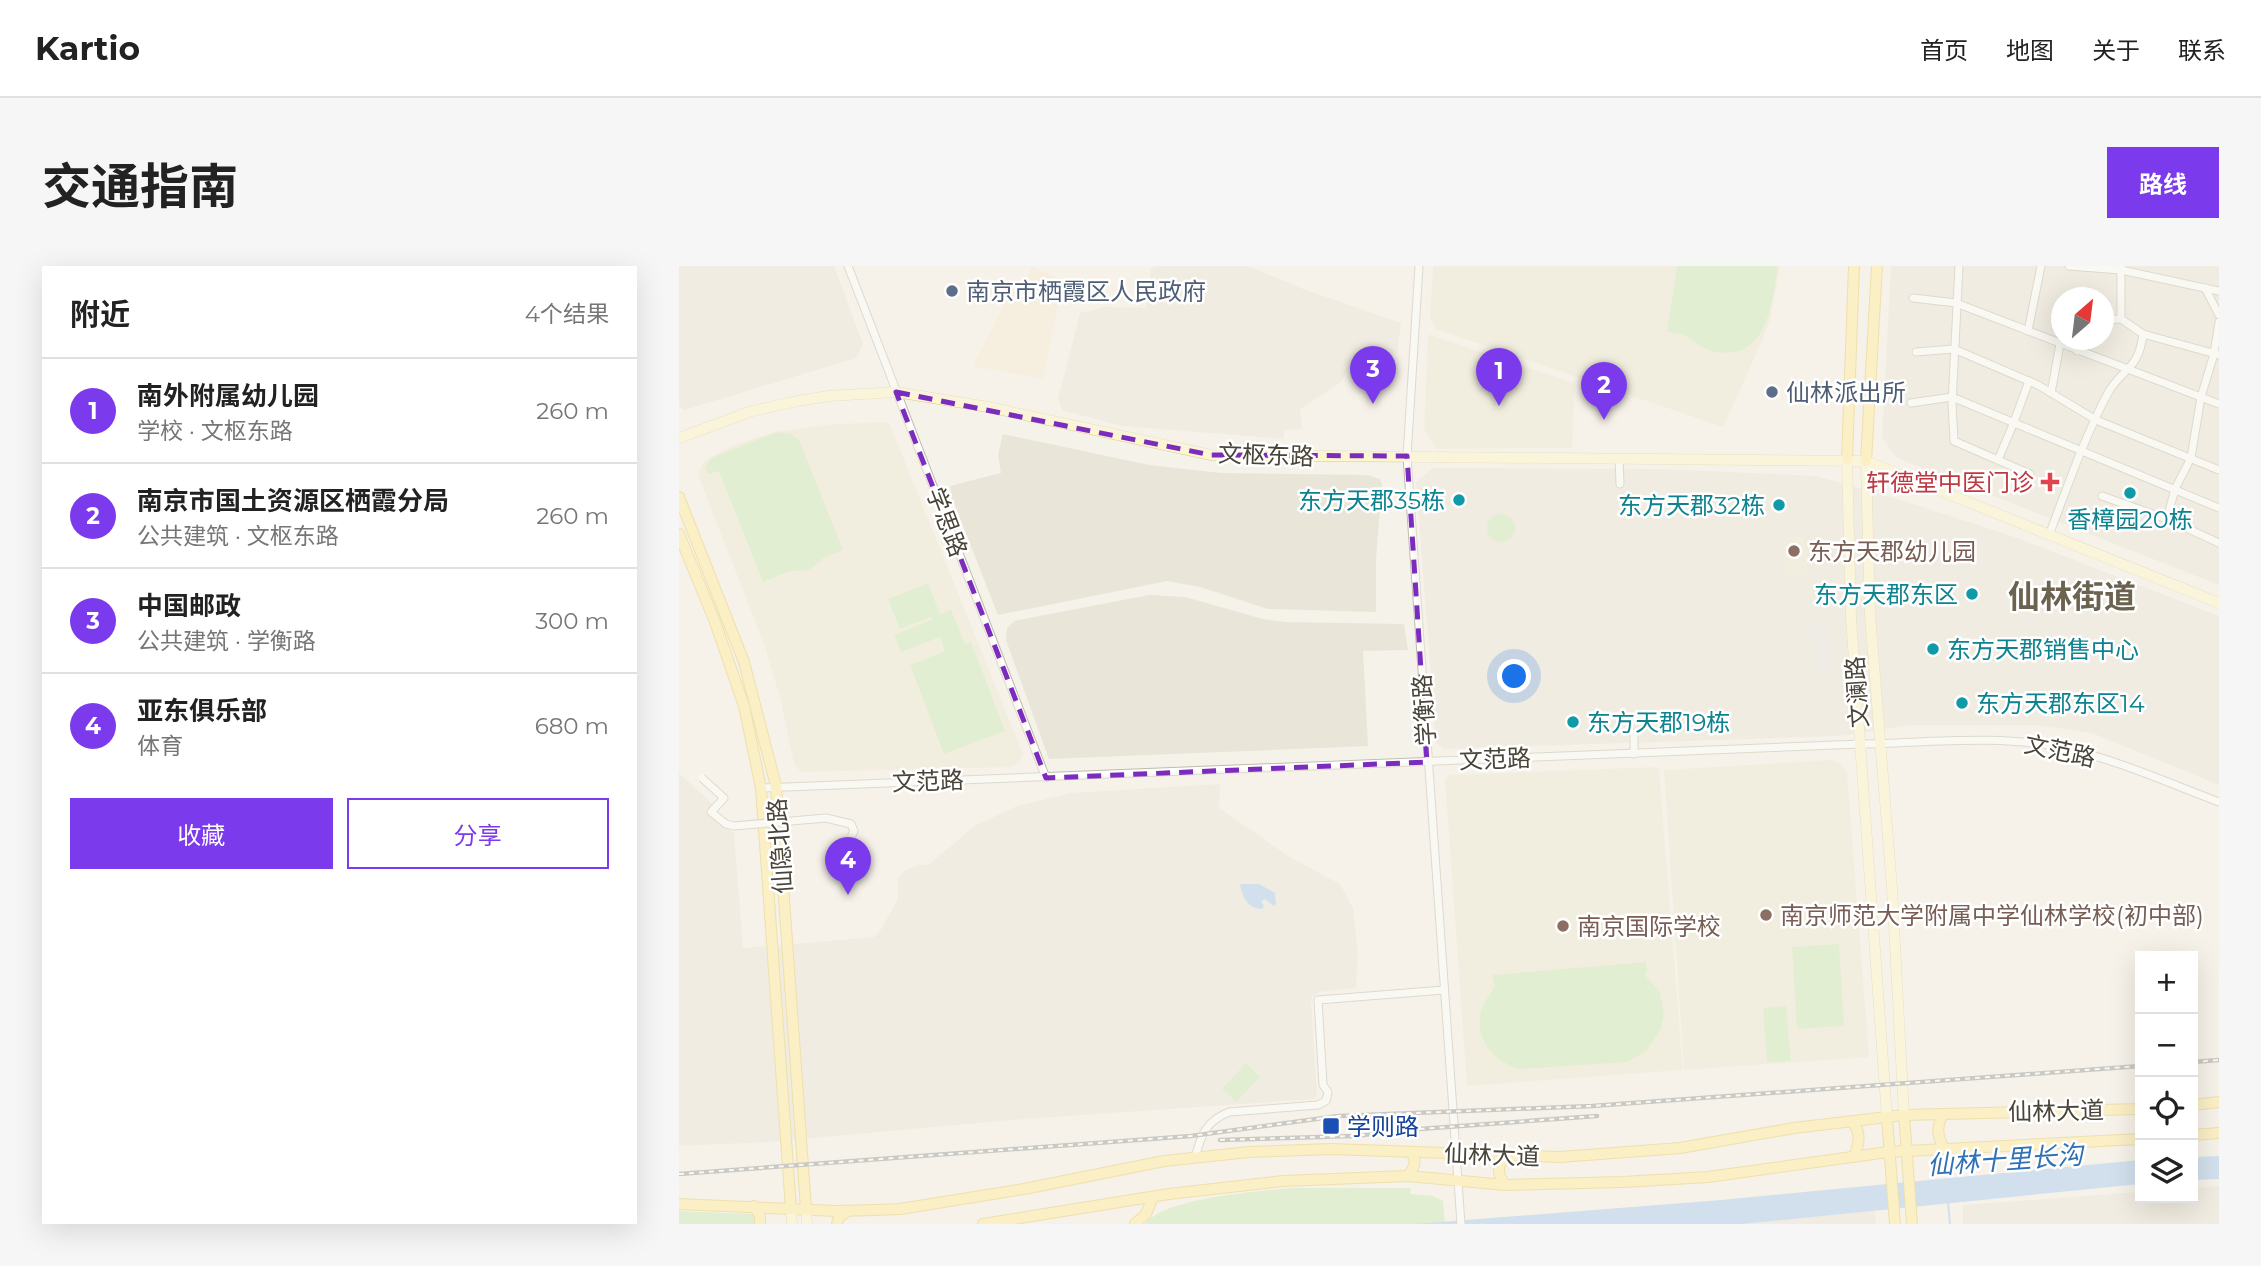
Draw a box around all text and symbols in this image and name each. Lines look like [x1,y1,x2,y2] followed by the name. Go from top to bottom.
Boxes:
[35,28,140,68] text: Kartio
[1920,36,1968,65] text: 首页
[2006,36,2054,65] text: 地图
[2092,36,2140,65] text: 关于
[2178,36,2226,65] text: 联系
[2107,147,2219,218] button: 路线
[42,157,238,216] text: 交通指南
[966,277,1206,306] place label: 南京市栖霞区人民政府
[944,283,960,299] marker: 南京市栖霞区人民政府
[2051,287,2114,350] north arrow
[70,296,130,333] text: 附近
[525,300,609,328] text: 4个结果
[1350,346,1396,404] pin: 3
[1476,348,1522,406] pin: 1
[1581,362,1627,420] pin: 2
[1786,378,1906,407] place label: 仙林派出所
[137,380,319,412] text: 南外附属幼儿园
[1764,384,1780,400] marker: 仙林派出所
[88,397,98,425] text: 1
[536,397,609,425] text: 260 m
[137,417,293,445] text: 学校 · 文枢东路
[1218,439,1314,471] street label: 文枢东路
[1866,468,2034,497] place label: 轩德堂中医门诊
[2040,472,2060,492] marker: 轩德堂中医门诊
[921,483,973,561] street label: 学思路
[137,485,449,517] text: 南京市国土资源区栖霞分局
[2122,485,2138,501] marker: 香樟园20栋
[1298,486,1445,515] place label: 东方天郡35栋
[1618,491,1765,520] place label: 东方天郡32栋
[1451,492,1467,508] marker: 东方天郡35栋
[1771,497,1787,513] marker: 东方天郡32栋
[86,502,100,530] text: 2
[536,502,609,530] text: 260 m
[2067,505,2193,534] place label: 香樟园20栋
[137,522,339,550] text: 公共建筑 · 文枢东路
[1808,537,1976,566] place label: 东方天郡幼儿园
[1786,543,1802,559] marker: 东方天郡幼儿园
[2008,577,2136,616] district label: 仙林街道
[1814,580,1958,609] place label: 东方天郡东区
[1964,586,1980,602] marker: 东方天郡东区
[137,590,241,622] text: 中国邮政
[86,607,100,635] text: 3
[535,607,609,635] text: 300 m
[137,627,316,655] text: 公共建筑 · 学衡路
[1947,635,2139,664] place label: 东方天郡销售中心
[1925,641,1941,657] marker: 东方天郡销售中心
[1840,655,1874,729] street label: 文澜路
[1497,659,1531,693] your location
[1407,673,1441,747] street label: 学衡路
[1976,689,2145,718] place label: 东方天郡东区14
[137,695,267,727] text: 亚东俱乐部
[1954,695,1970,711] marker: 东方天郡东区14
[1587,708,1730,737] place label: 东方天郡19栋
[85,712,101,740] text: 4
[535,712,609,740] text: 680 m
[1565,714,1581,730] marker: 东方天郡19栋
[2022,729,2098,773] street label: 文范路
[137,732,183,760] text: 体育
[1459,743,1531,775] street label: 文范路
[892,765,964,797] street label: 文范路
[762,797,798,895] street label: 仙隐北路
[70,798,333,869] button: 收藏
[347,798,609,869] button: 分享
[825,837,871,895] pin: 4
[1780,901,2204,930] place label: 南京师范大学附属中学仙林学校(初中部)
[1758,907,1774,923] marker: 南京师范大学附属中学仙林学校(初中部)
[1577,912,1721,941] place label: 南京国际学校
[1555,918,1571,934] marker: 南京国际学校
[2135,951,2198,1203] map controls
[2135,951,2198,1014] button: +
[2135,1014,2198,1077] button: −
[2135,1077,2198,1140] button: locate
[2008,1096,2104,1126] street label: 仙林大道
[1347,1112,1419,1141] place label: 学则路
[1321,1116,1341,1136] marker: 学则路
[1926,1138,2087,1181] water label: 仙林十里长沟
[1444,1139,1540,1171] street label: 仙林大道
[2135,1140,2198,1203] button: layers

